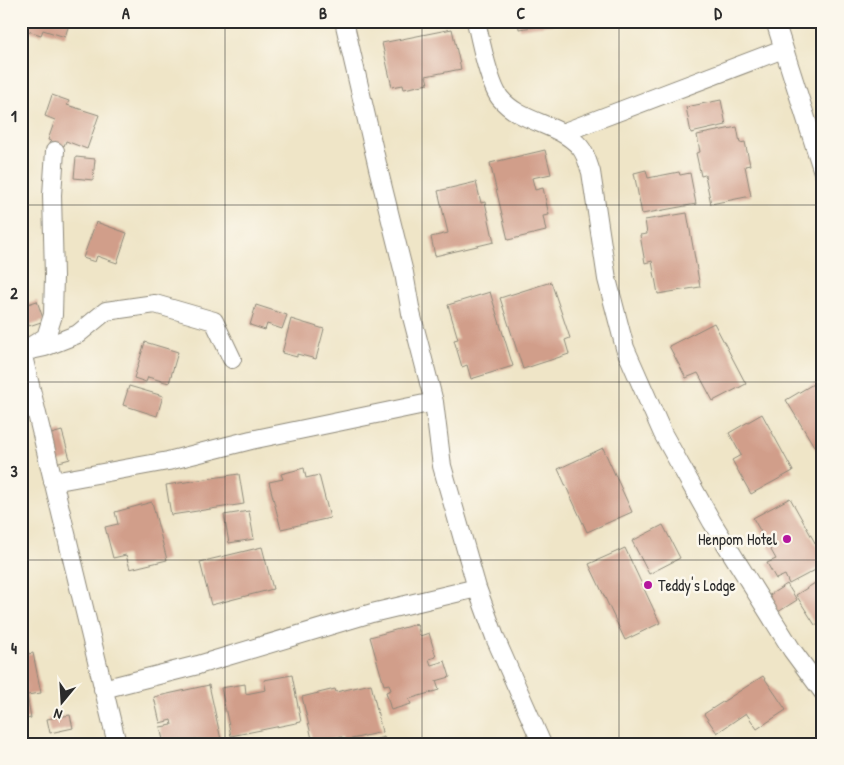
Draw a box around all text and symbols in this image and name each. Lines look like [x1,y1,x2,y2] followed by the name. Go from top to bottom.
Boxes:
[122,2,130,24] text: A
[319,2,327,24] text: B
[517,2,526,24] text: C
[714,2,722,24] text: D
[11,105,17,127] text: 1
[10,282,18,304] text: 2
[10,460,18,482] text: 3
[698,528,778,550] place label: Henpom Hotel
[781,533,793,545] marker: Henpom Hotel
[658,574,736,596] place label: Teddy's Lodge
[642,579,654,591] marker: Teddy's Lodge
[11,637,17,659] text: 4
[38,678,88,728] north arrow
[51,704,64,725] text: N

